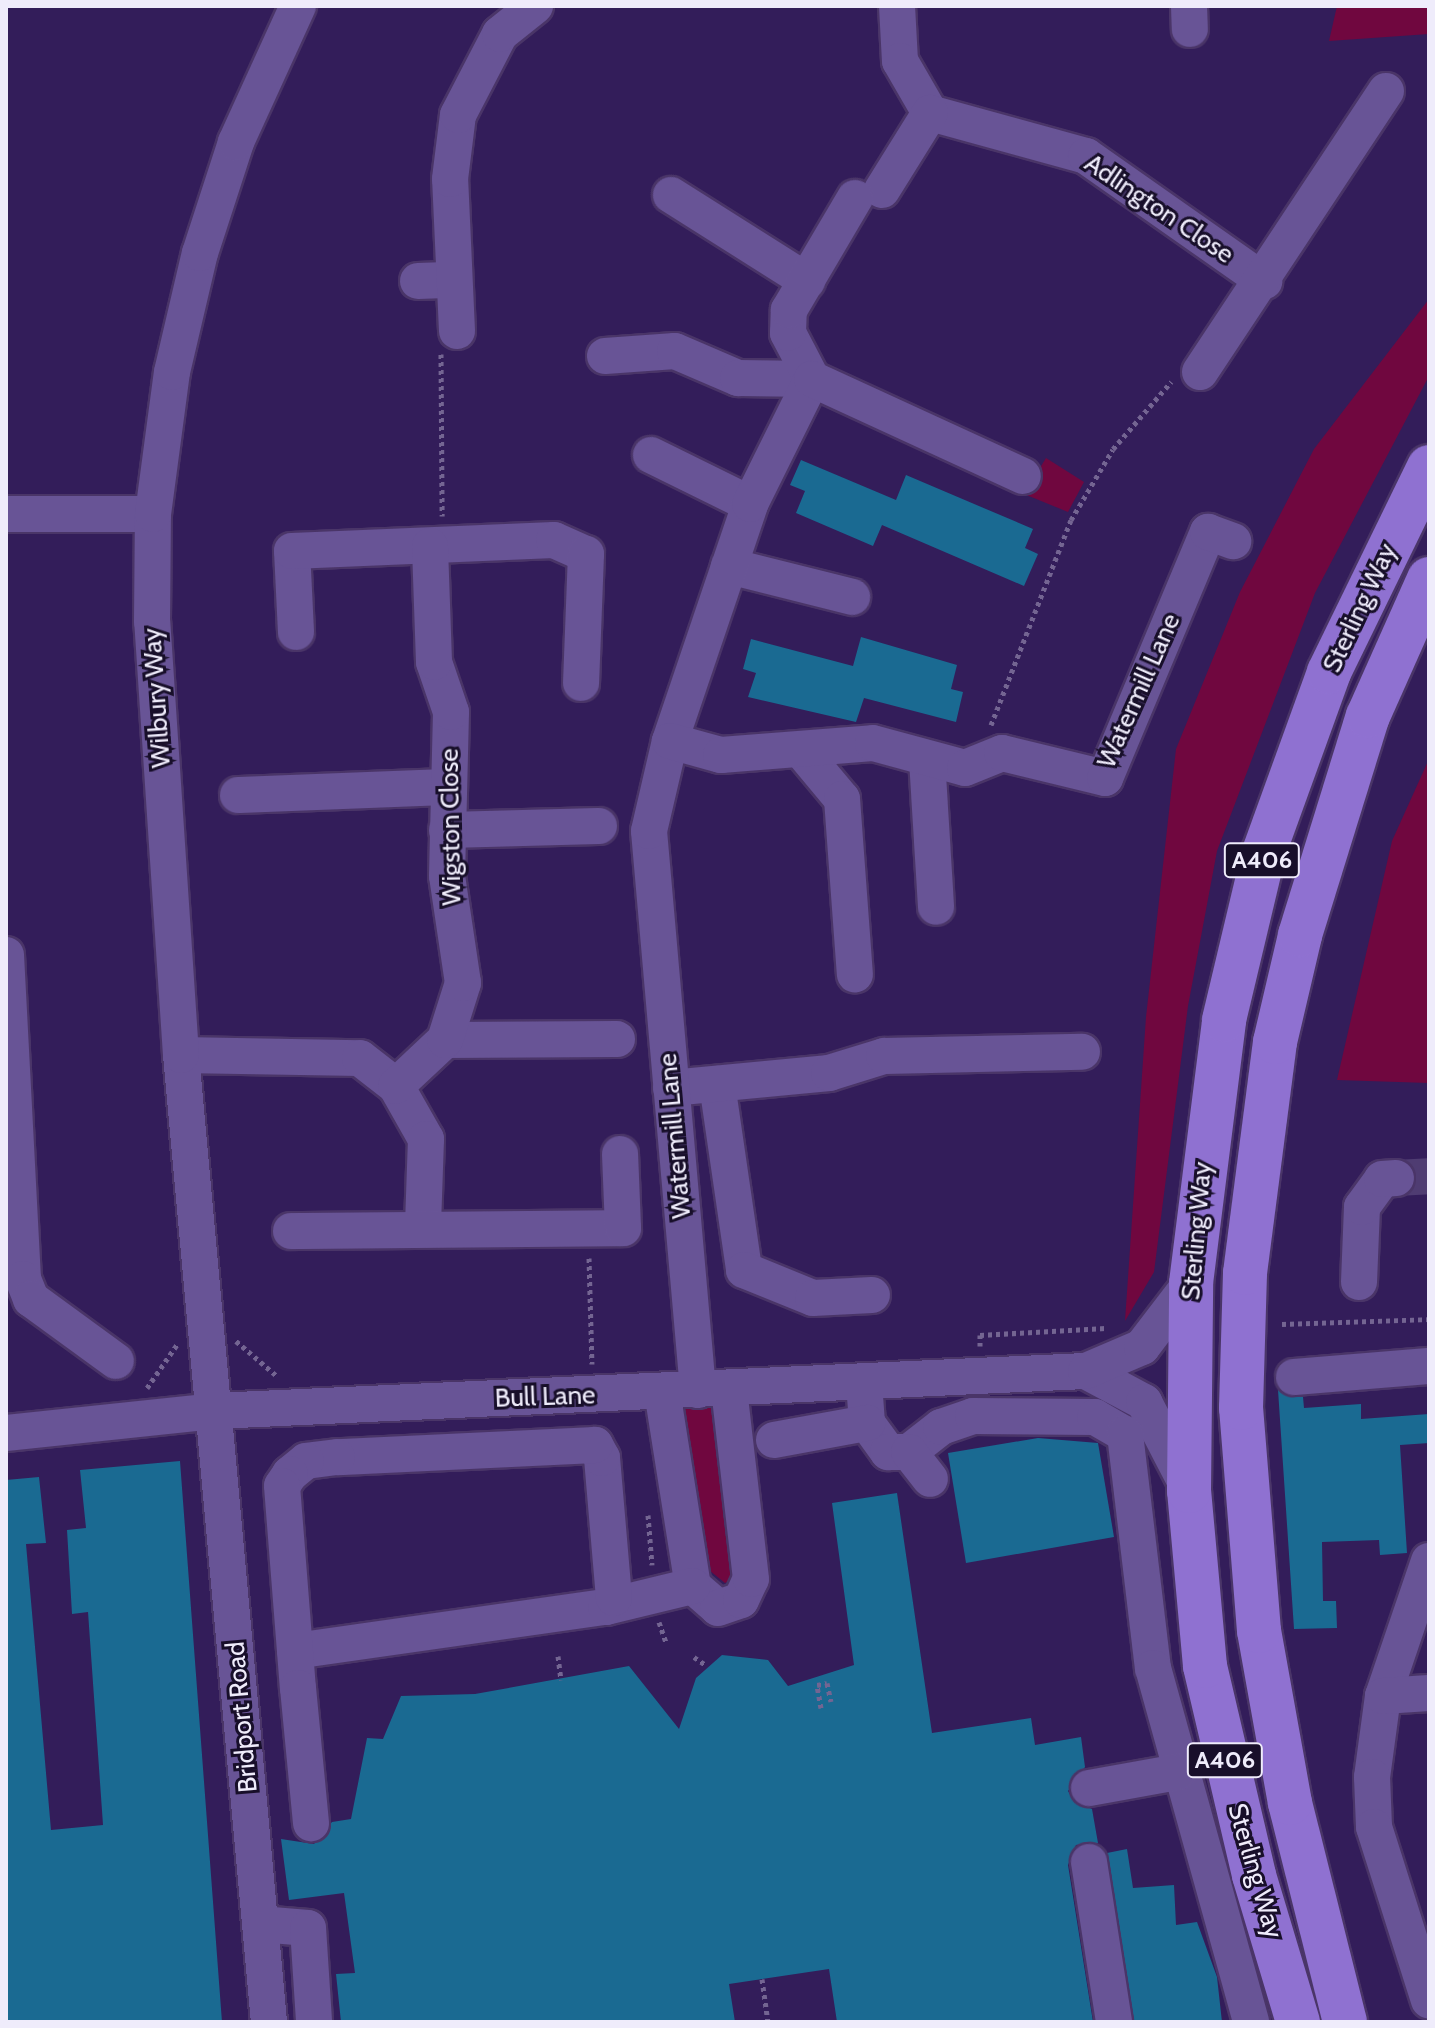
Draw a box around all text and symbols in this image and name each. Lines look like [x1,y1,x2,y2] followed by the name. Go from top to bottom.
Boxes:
[1079,148,1239,270] street label: Adlington Close
[1317,539,1403,677] street label: Sterling Way
[1091,609,1187,773] street label: Watermill Lane
[137,627,177,769] street label: Wilbury Way
[434,748,468,906] street label: Wigston Close
[1222,840,1302,880] road number: A406
[652,1052,698,1220] street label: Watermill Lane
[1175,1161,1219,1301] street label: Sterling Way
[494,1380,596,1414] street label: Bull Lane
[220,1640,264,1794] street label: Bridport Road
[1185,1740,1265,1780] road number: A406
[1221,1800,1289,1942] street label: Sterling Way

